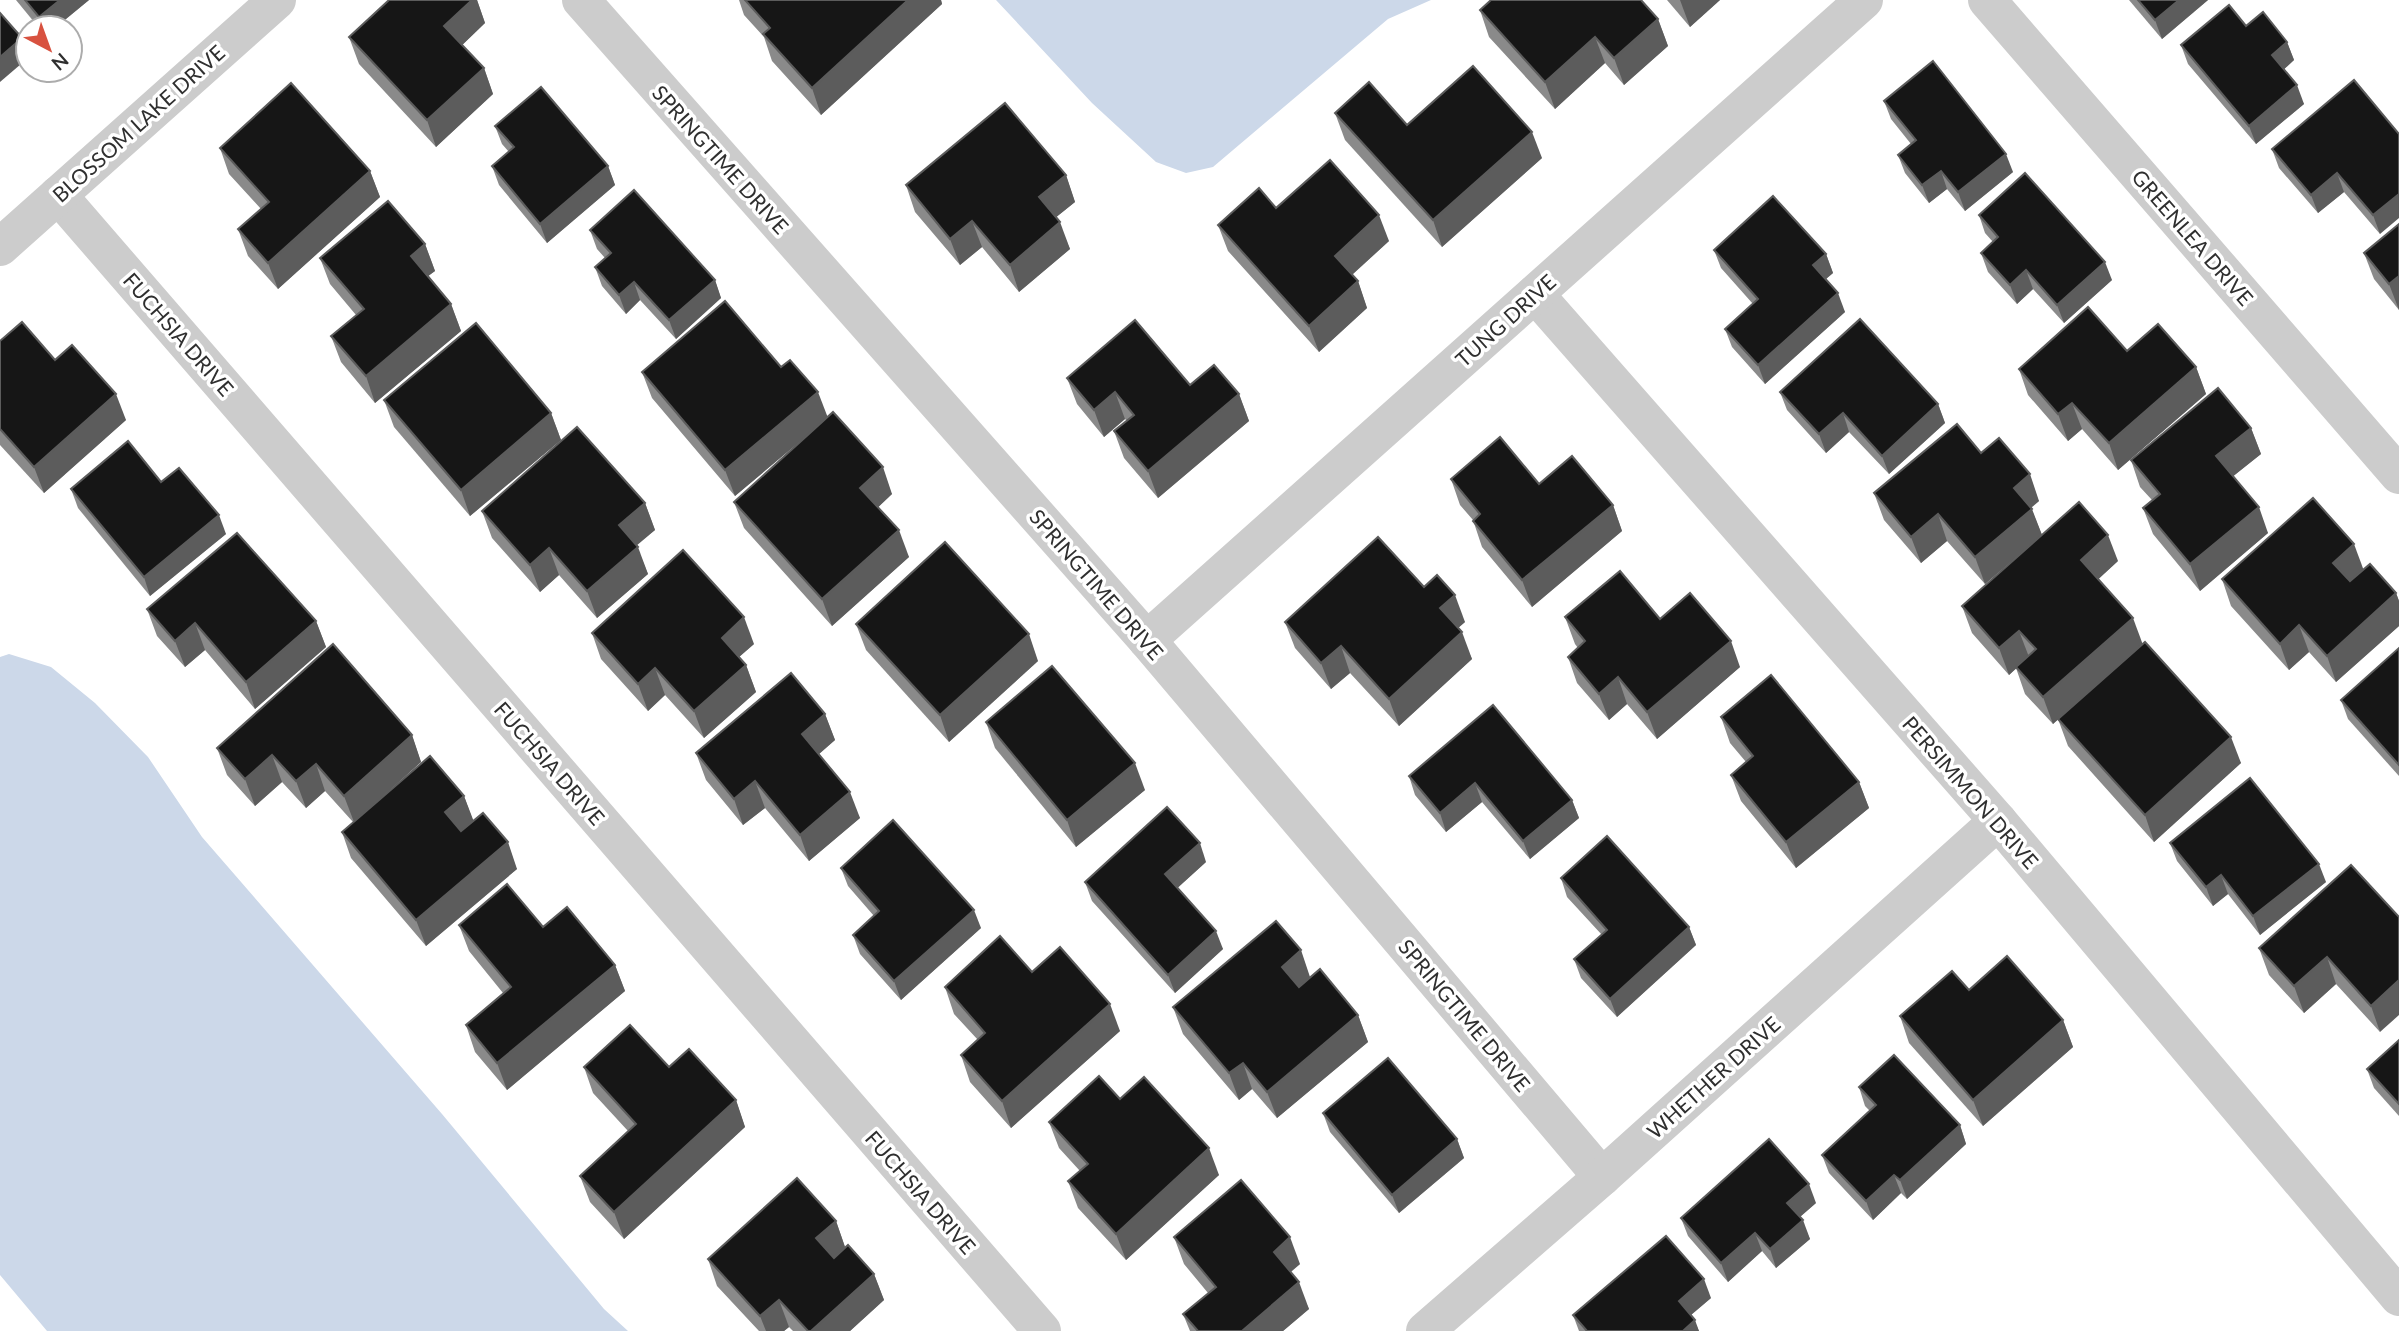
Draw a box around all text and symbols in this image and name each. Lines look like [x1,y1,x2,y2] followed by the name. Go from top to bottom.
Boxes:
[14,14,84,84] north arrow
[47,39,229,207] street label: BLOSSOM LAKE DRIVE
[47,49,74,76] text: N
[648,80,794,238] street label: SPRINGTIME DRIVE
[2127,164,2259,310] street label: GREENLEA DRIVE
[119,267,239,401] street label: FUCHSIA DRIVE
[1450,269,1560,371] street label: TUNG DRIVE
[1025,504,1169,664] street label: SPRINGTIME DRIVE
[490,696,610,830] street label: FUCHSIA DRIVE
[1898,711,2044,873] street label: PERSIMMON DRIVE
[1394,934,1536,1096] street label: SPRINGTIME DRIVE
[1641,1011,1785,1143] street label: WHETHER DRIVE
[861,1125,981,1259] street label: FUCHSIA DRIVE

